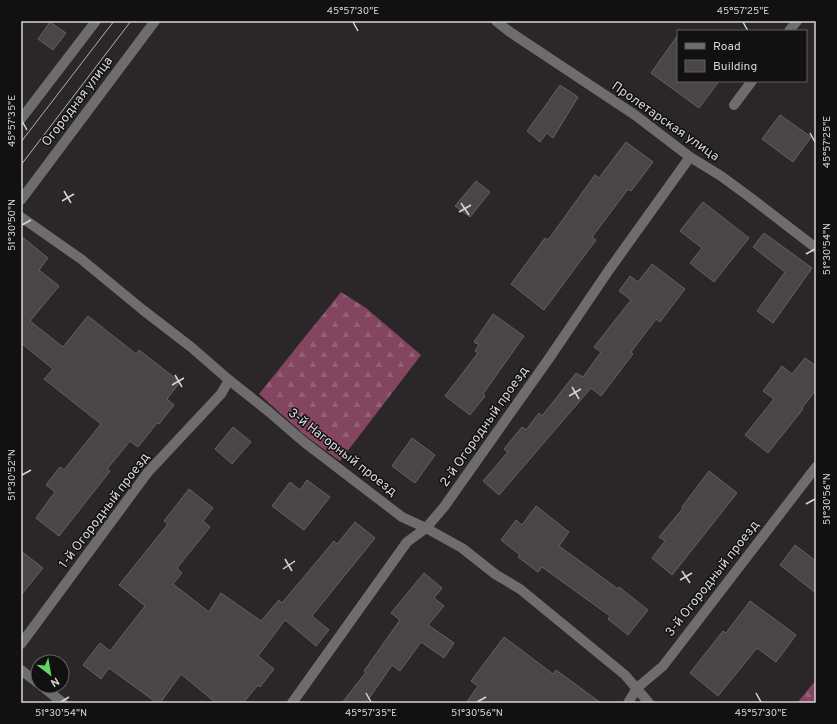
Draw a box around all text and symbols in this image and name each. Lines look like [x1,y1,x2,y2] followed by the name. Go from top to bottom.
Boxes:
[327,5,379,18] text: 45°57'30"E
[717,5,769,18] text: 45°57'25"E
[677,30,807,82] legend
[713,39,741,55] text: Road
[39,54,117,150] street label: Огородная улица
[713,59,757,75] text: Building
[608,79,722,165] street label: Пролетарская улица
[6,95,19,147] text: 45°57'35"E
[821,116,834,168] text: 45°57'25"E
[6,199,19,251] text: 51°30'50"N
[821,223,834,275] text: 51°30'54"N
[437,363,533,490] street label: 2-й Огородный проезд
[284,406,400,501] street label: 3-й Нагорный проезд
[6,449,19,501] text: 51°30'52"N
[56,450,154,572] street label: 1-й Огородный проезд
[821,473,834,525] text: 51°30'56"N
[663,517,764,640] street label: 3-й Огородный проезд
[30,654,70,694] north arrow
[48,674,62,690] text: N
[35,707,87,720] text: 51°30'54"N
[345,707,397,720] text: 45°57'35"E
[451,707,503,720] text: 51°30'56"N
[735,707,787,720] text: 45°57'30"E

